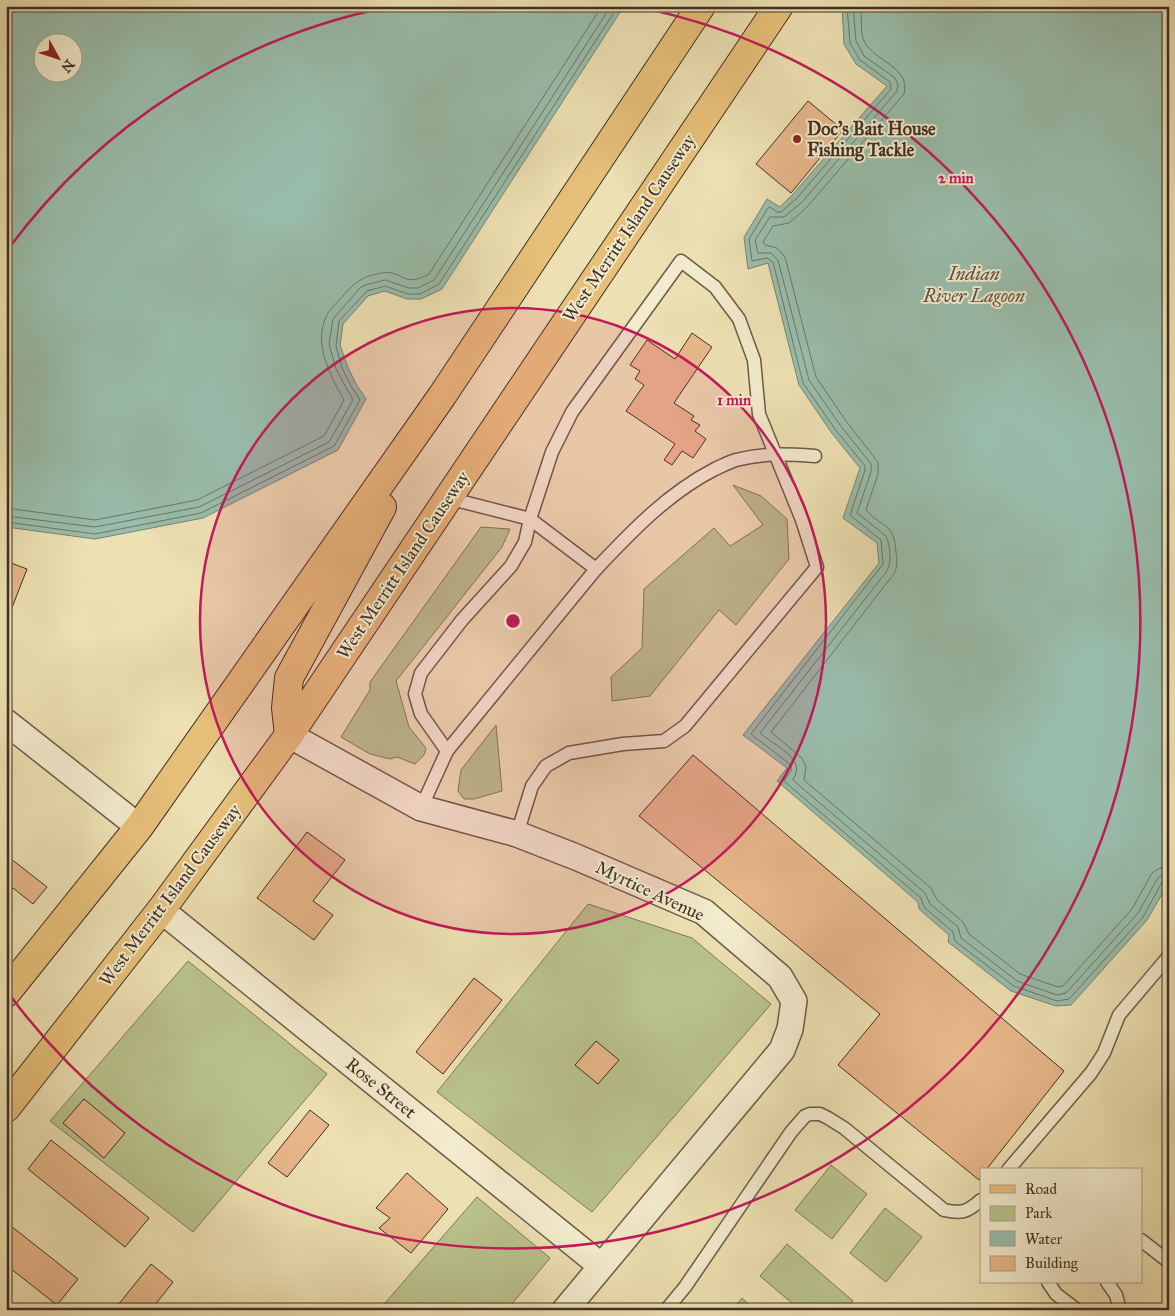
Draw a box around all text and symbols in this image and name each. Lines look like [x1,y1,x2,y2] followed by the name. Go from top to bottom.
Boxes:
[32,32,82,82] north arrow
[57,56,78,76] text: N
[807,118,936,162] place label: Doc's Bait House Fishing Tackle
[558,129,700,326] street label: West Merritt Island Causeway
[791,133,803,145] marker: Doc's Bait House Fishing Tackle
[938,169,975,187] text: 2 min
[922,262,1025,307] water label: Indian River Lagoon
[717,391,752,409] text: 1 min
[332,466,474,663] street label: West Merritt Island Causeway
[504,612,522,630] centre of rings
[94,799,246,990] street label: West Merritt Island Causeway
[592,856,708,926] street label: Myrtice Avenue
[341,1053,421,1123] street label: Rose Street
[980,1168,1142,1284] legend
[1025,1180,1057,1198] text: Road
[1025,1204,1052,1222] text: Park
[1025,1230,1062,1248] text: Water
[1025,1254,1079,1272] text: Building

